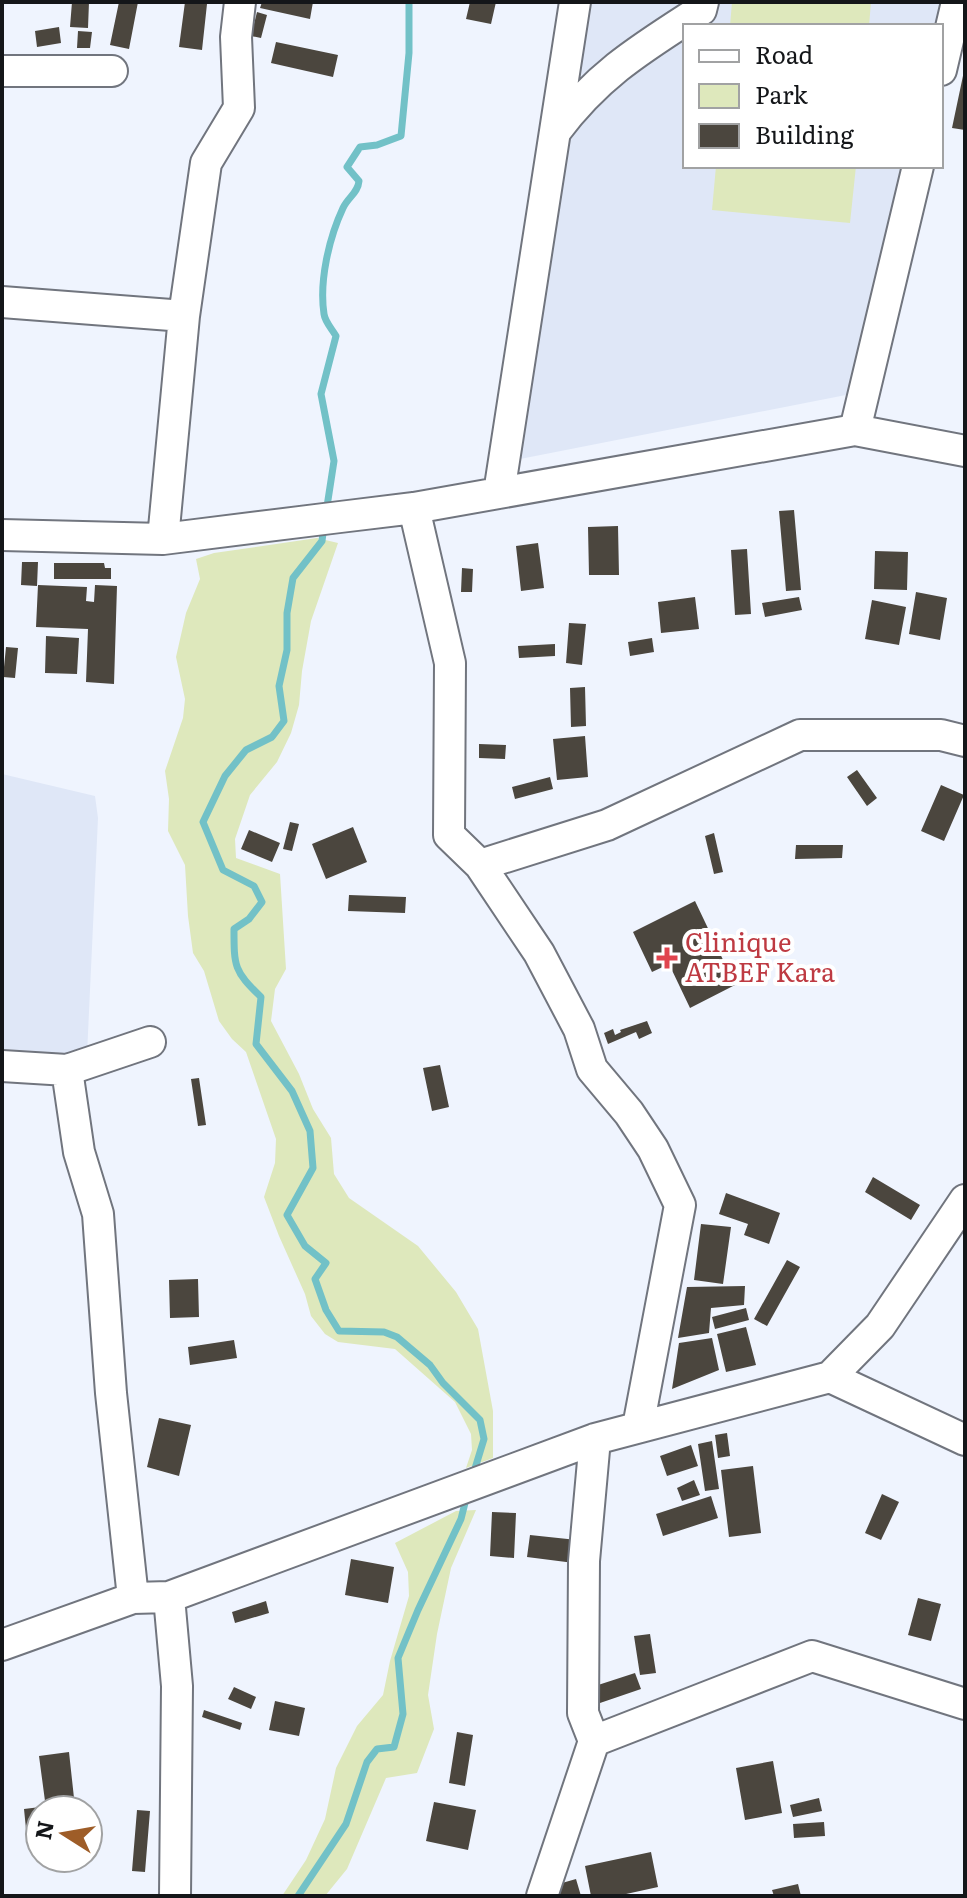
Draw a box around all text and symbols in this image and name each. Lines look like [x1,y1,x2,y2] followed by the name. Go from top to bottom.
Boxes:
[683,24,943,168] legend
[755,36,814,71] text: Road
[755,76,808,111] text: Park
[755,116,854,151] text: Building
[685,921,835,990] place label: Clinique ATBEF Kara
[656,947,678,969] marker: Clinique ATBEF Kara
[24,1794,104,1874] north arrow
[25,1818,61,1842] text: N

